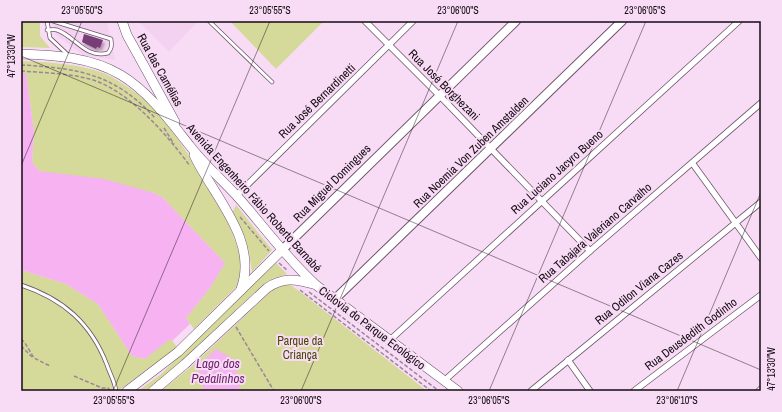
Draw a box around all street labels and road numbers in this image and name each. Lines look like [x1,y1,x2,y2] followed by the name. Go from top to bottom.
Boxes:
[133,31,187,109] street label: Rua das Camélias
[405,46,483,124] street label: Rua José Borghezani
[275,60,359,142] street label: Rua José Bernardinetti
[410,93,532,211] street label: Rua Noemia Von Zuben Amstalden
[182,120,325,276] street label: Avenida Engenheiro Fábio Roberto Barnabé
[508,126,606,218] street label: Rua Luciano Jacyro Bueno
[290,141,374,225] street label: Rua Miguel Domingues
[535,179,655,287] street label: Rua Tabajara Valeriano Carvalho
[592,248,686,328] street label: Rua Odilon Viana Cazes
[315,283,429,373] street label: Ciclovia do Parque Ecológico
[642,294,740,374] street label: Rua Deusdedith Godinho

